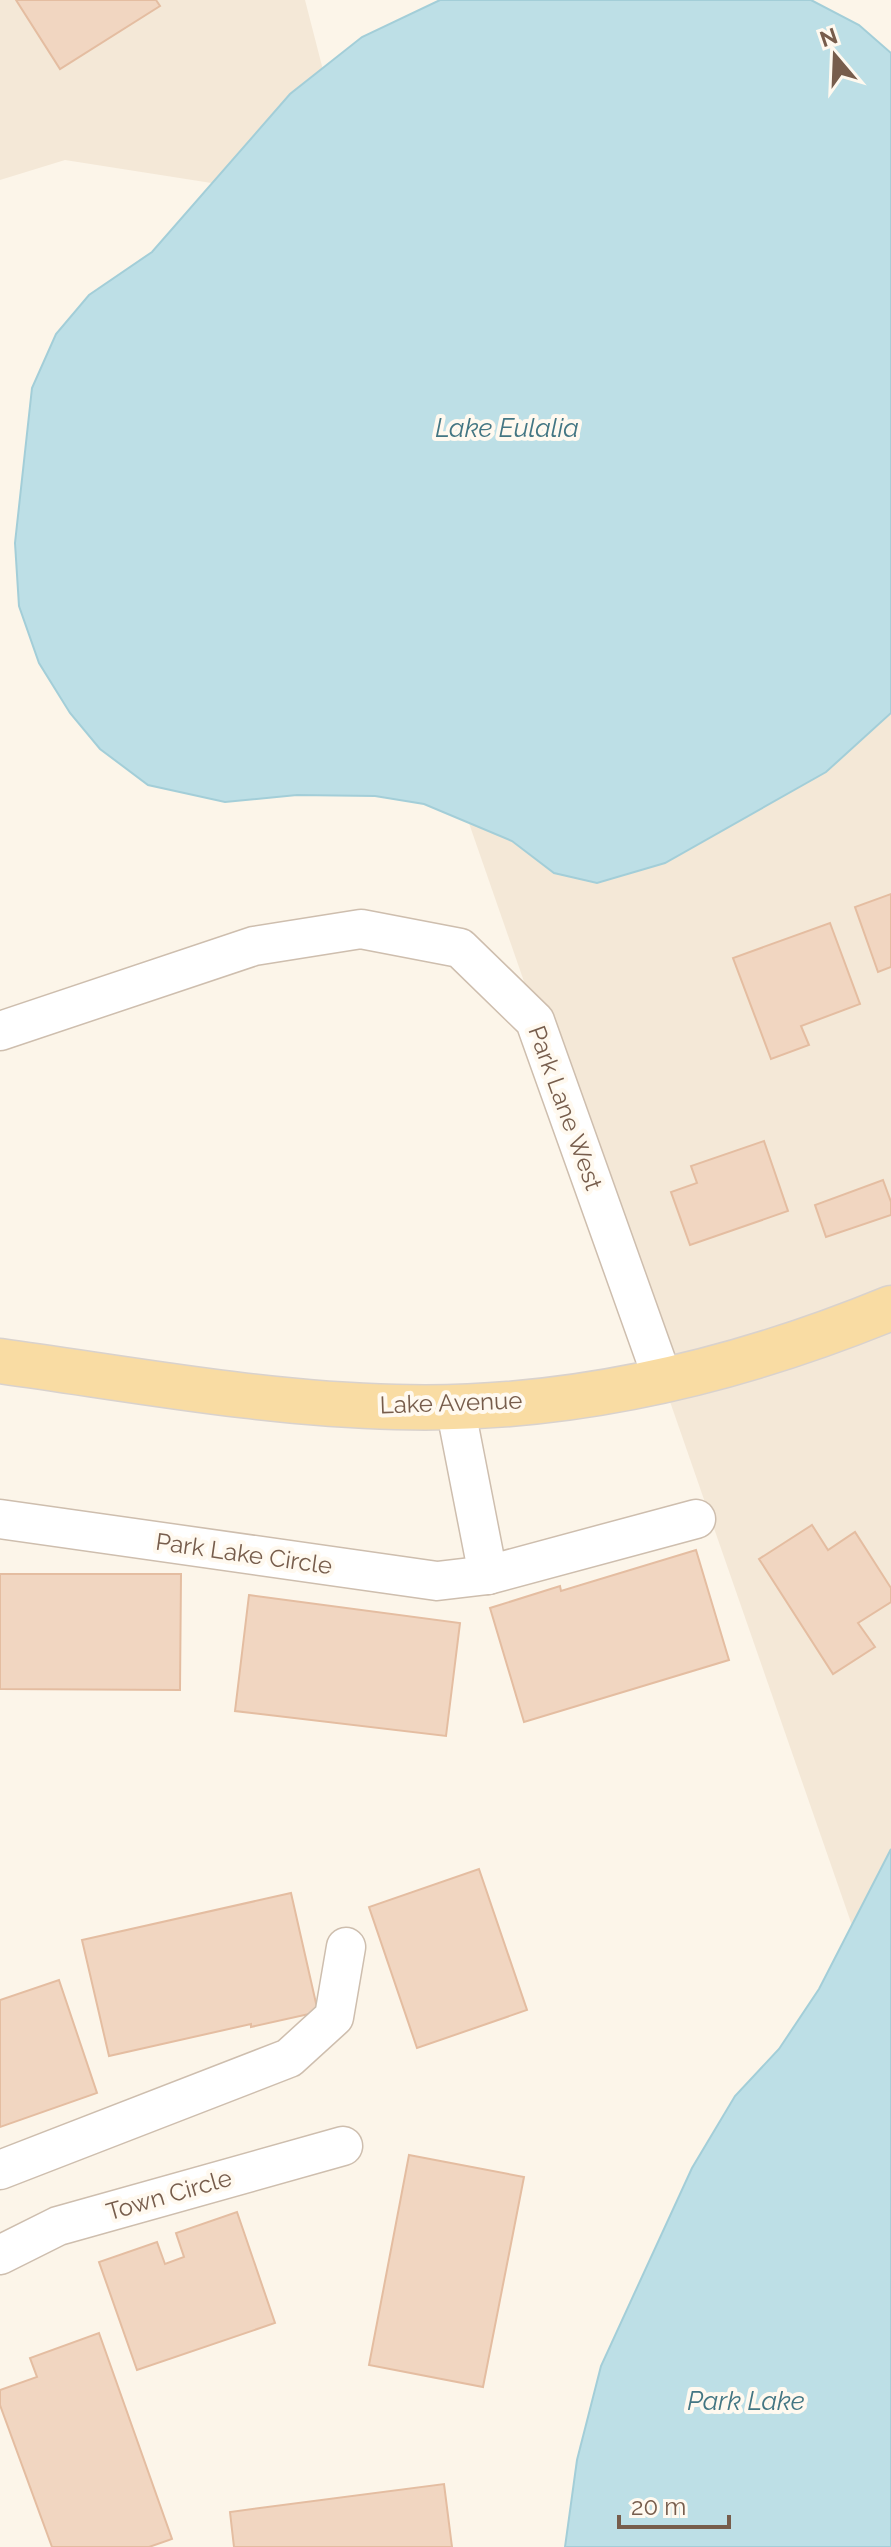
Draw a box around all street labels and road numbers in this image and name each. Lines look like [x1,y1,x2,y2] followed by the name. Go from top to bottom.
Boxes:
[522,1022,609,1194] street label: Park Lane West
[379,1386,523,1419] street label: Lake Avenue
[154,1527,334,1580] street label: Park Lake Circle
[103,2163,235,2226] street label: Town Circle

